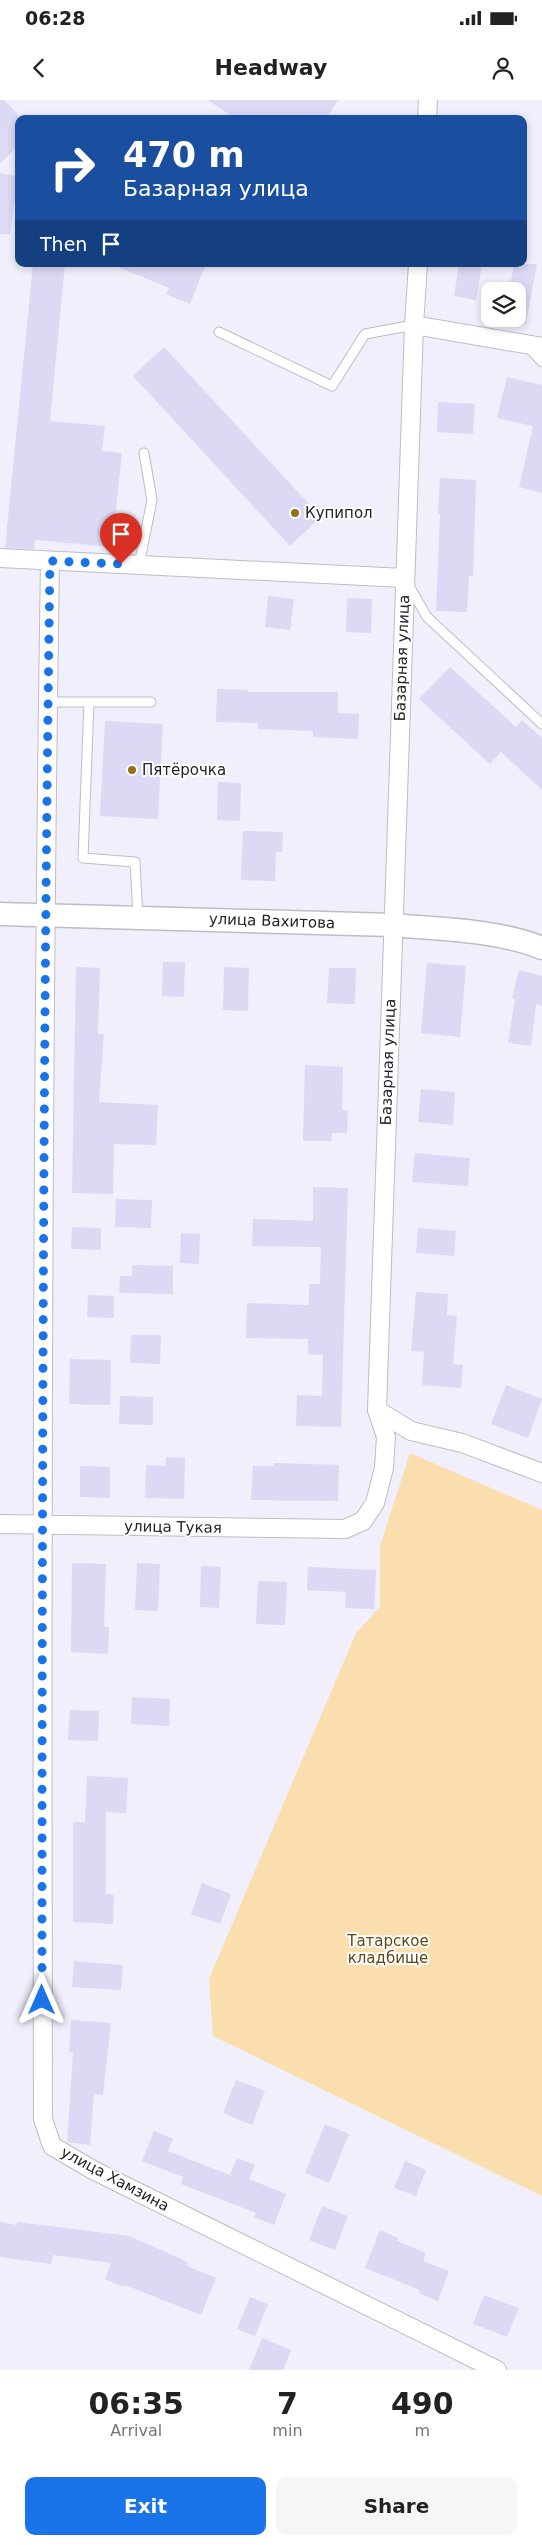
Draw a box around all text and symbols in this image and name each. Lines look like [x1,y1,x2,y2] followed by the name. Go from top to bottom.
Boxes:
[25,7,85,29] text: 06:28
[25,54,53,82] icon: back
[489,54,517,82] icon: person
[215,55,327,80] text: Headway
[40,135,105,200] icon: right
[123,135,245,175] text: 470 m
[123,176,309,201] text: Базарная улица
[97,230,125,258] icon: arrive
[40,233,87,255] text: Then
[481,282,526,327] map controls
[481,282,526,327] button: layers
[305,504,373,522] place label: Купипол
[289,507,301,519] marker: Купипол
[100,513,142,564] pin
[107,520,135,548] icon: arrive
[391,594,413,722] street label: Базарная улица
[142,761,226,779] place label: Пятёрочка
[126,764,138,776] marker: Пятёрочка
[208,910,336,932] street label: улица Вахитова
[377,998,399,1126] street label: Базарная улица
[124,1517,222,1537] street label: улица Тукая
[346,1932,429,1967] park label: Татарское кладбище
[15,1973,67,2025] position arrow
[58,2143,172,2215] street label: улица Хамзина
[88,2386,184,2421] text: 06:35
[277,2386,298,2421] text: 7
[391,2386,454,2421] text: 490
[110,2421,162,2440] text: Arrival
[272,2421,303,2440] text: min
[414,2421,430,2440] text: m
[25,2477,266,2535] button: Exit
[276,2477,517,2535] button: Share

